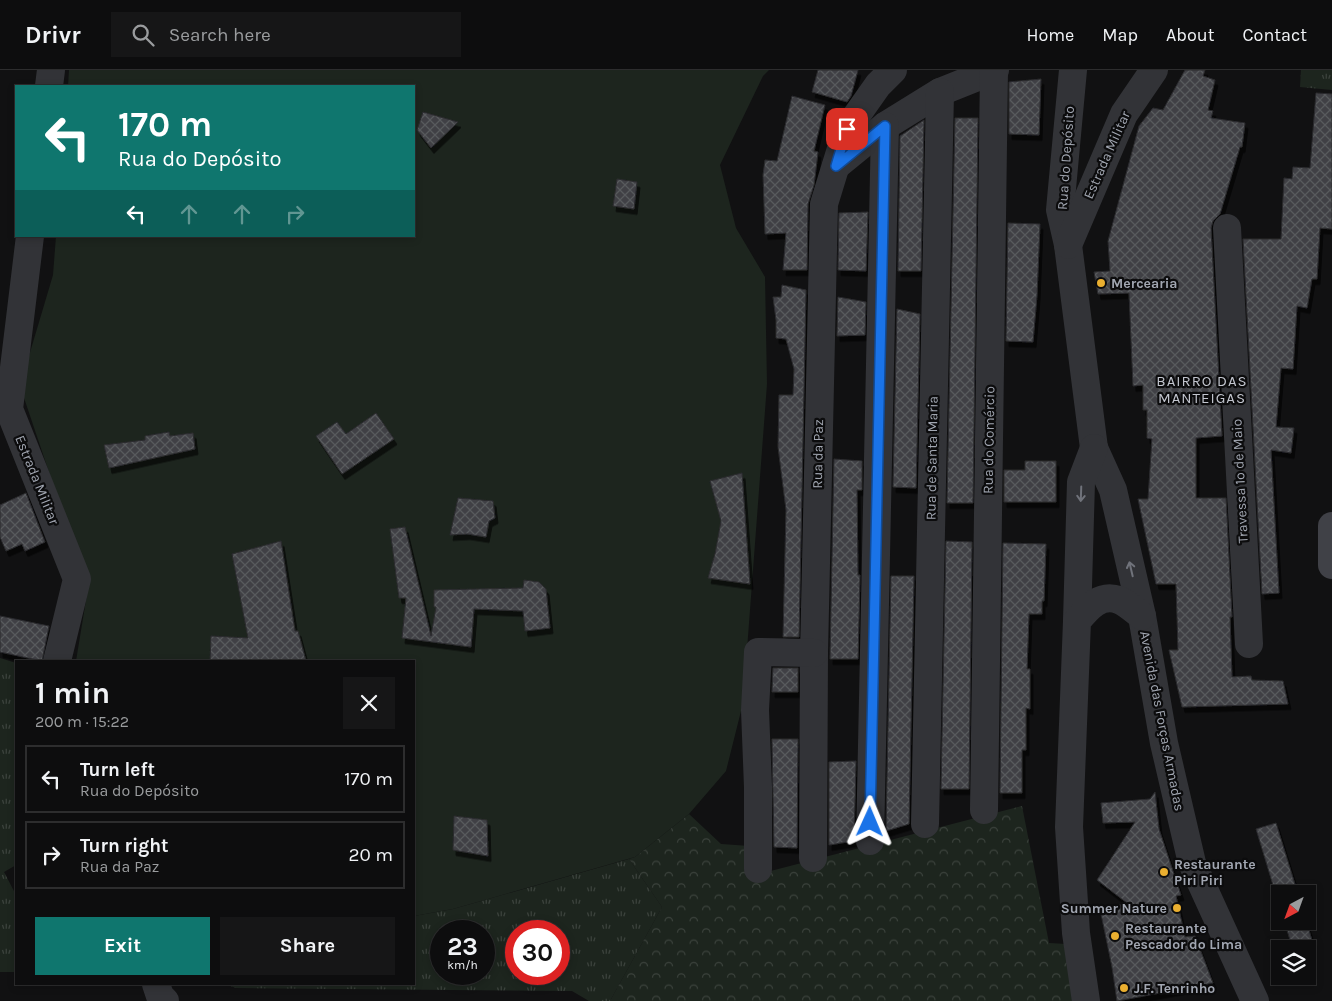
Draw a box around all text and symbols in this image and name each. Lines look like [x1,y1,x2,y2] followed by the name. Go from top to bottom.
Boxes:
[111,12,461,57] search box
[25,21,81,49] text: Drivr
[129,21,157,49] icon: search
[169,24,271,46] text: Search here
[1026,24,1074,46] text: Home
[1102,24,1138,46] text: Map
[1166,24,1215,46] text: About
[1243,24,1307,46] text: Contact
[118,104,212,145] text: 170 m
[35,105,100,170] icon: left
[1054,106,1078,210] street label: Rua do Depósito
[1080,107,1134,202] street label: Estrada Militar
[826,108,868,150] pin
[833,115,861,143] icon: arrive
[118,146,282,172] text: Rua do Depósito
[122,200,150,228] icon: left
[175,200,203,228] icon: ahead
[228,200,256,228] icon: ahead
[281,200,309,228] icon: right
[1111,275,1177,292] place label: Mercearia
[1095,277,1107,289] marker: Mercearia
[1156,372,1248,407] district label: BAIRRO DAS MANTEIGAS
[980,386,998,494] street label: Rua do Comércio
[922,396,942,520] street label: Rua de Santa Maria
[1228,418,1252,544] street label: Travessa 1º de Maio
[809,419,827,489] street label: Rua da Paz
[11,433,63,528] street label: Estrada Militar
[1076,486,1086,502] one-way arrow
[1126,561,1135,577] one-way arrow
[1136,629,1188,813] street label: Avenida das Forças Armadas
[35,675,110,711] text: 1 min
[343,677,395,729] button: close
[35,712,129,731] text: 200 m · 15:22
[80,759,155,781] text: Turn left
[37,765,65,793] icon: left
[344,768,393,790] text: 170 m
[80,781,199,800] text: Rua do Depósito
[843,795,895,847] position arrow
[80,835,169,857] text: Turn right
[37,841,65,869] icon: right
[348,844,393,866] text: 20 m
[1174,856,1256,889] place label: Restaurante Piri Piri
[80,857,159,876] text: Rua da Paz
[1158,866,1170,878] marker: Restaurante Piri Piri
[1271,885,1316,930] north arrow
[1271,885,1316,985] map controls
[1061,900,1167,917] place label: Summer Nature
[1171,902,1183,914] marker: Summer Nature
[35,917,210,975] button: Exit
[220,917,395,975] button: Share
[505,920,570,985] speed limit sign: 30
[1125,920,1242,953] place label: Restaurante Pescador do Lima
[1109,930,1121,942] marker: Restaurante Pescador do Lima
[447,932,478,961] text: 23
[1271,940,1316,985] button: layers
[447,958,478,972] text: km/h
[1134,980,1215,997] place label: J.F. Tenrinho
[1118,982,1130,994] marker: J.F. Tenrinho

